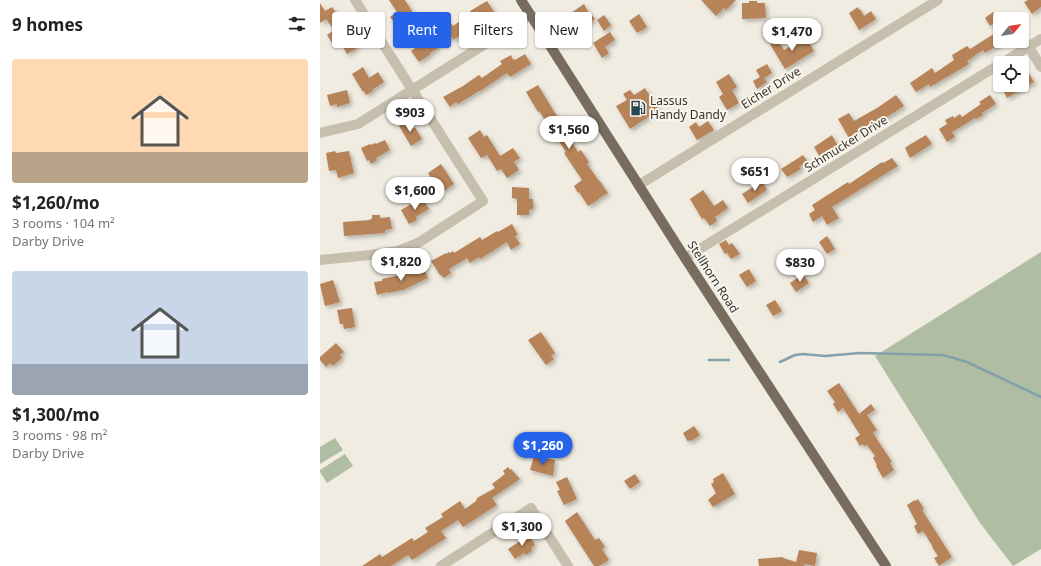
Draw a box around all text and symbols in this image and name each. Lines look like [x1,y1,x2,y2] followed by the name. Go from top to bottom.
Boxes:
[332,12,385,48] chip: Buy
[393,12,451,48] chip: Rent
[459,12,527,48] chip: Filters
[535,12,592,48] chip: New
[993,12,1029,48] north arrow
[993,12,1029,92] map controls
[12,13,83,36] text: 9 homes
[286,13,308,35] icon: filters
[759,18,825,52] pin: $1,470
[772,22,812,40] text: $1,470
[993,56,1029,92] button: locate
[738,62,804,113] street label: Eicher Drive
[124,85,196,157] icon: home
[650,92,727,123] place label: Lassus Handy Dandy
[386,99,434,133] pin: $903
[629,99,647,117] fuel station icon: Lassus Handy Dandy
[395,103,425,121] text: $903
[801,111,891,176] street label: Schmucker Drive
[536,116,602,150] pin: $1,560
[549,120,589,138] text: $1,560
[731,158,779,192] pin: $651
[740,162,770,180] text: $651
[382,177,448,211] pin: $1,600
[395,181,435,199] text: $1,600
[12,191,100,214] text: $1,260/mo
[12,214,115,232] text: 3 rooms · 104 m²
[12,232,84,250] text: Darby Drive
[684,237,743,316] street label: Stellhorn Road
[368,248,434,282] pin: $1,820
[776,249,824,283] pin: $830
[381,252,421,270] text: $1,820
[785,253,815,271] text: $830
[124,297,196,369] icon: home
[12,403,100,426] text: $1,300/mo
[12,426,107,444] text: 3 rooms · 98 m²
[510,432,576,466] pin: $1,260
[523,436,563,454] text: $1,260
[12,444,84,462] text: Darby Drive
[489,513,555,547] pin: $1,300
[502,517,542,535] text: $1,300

